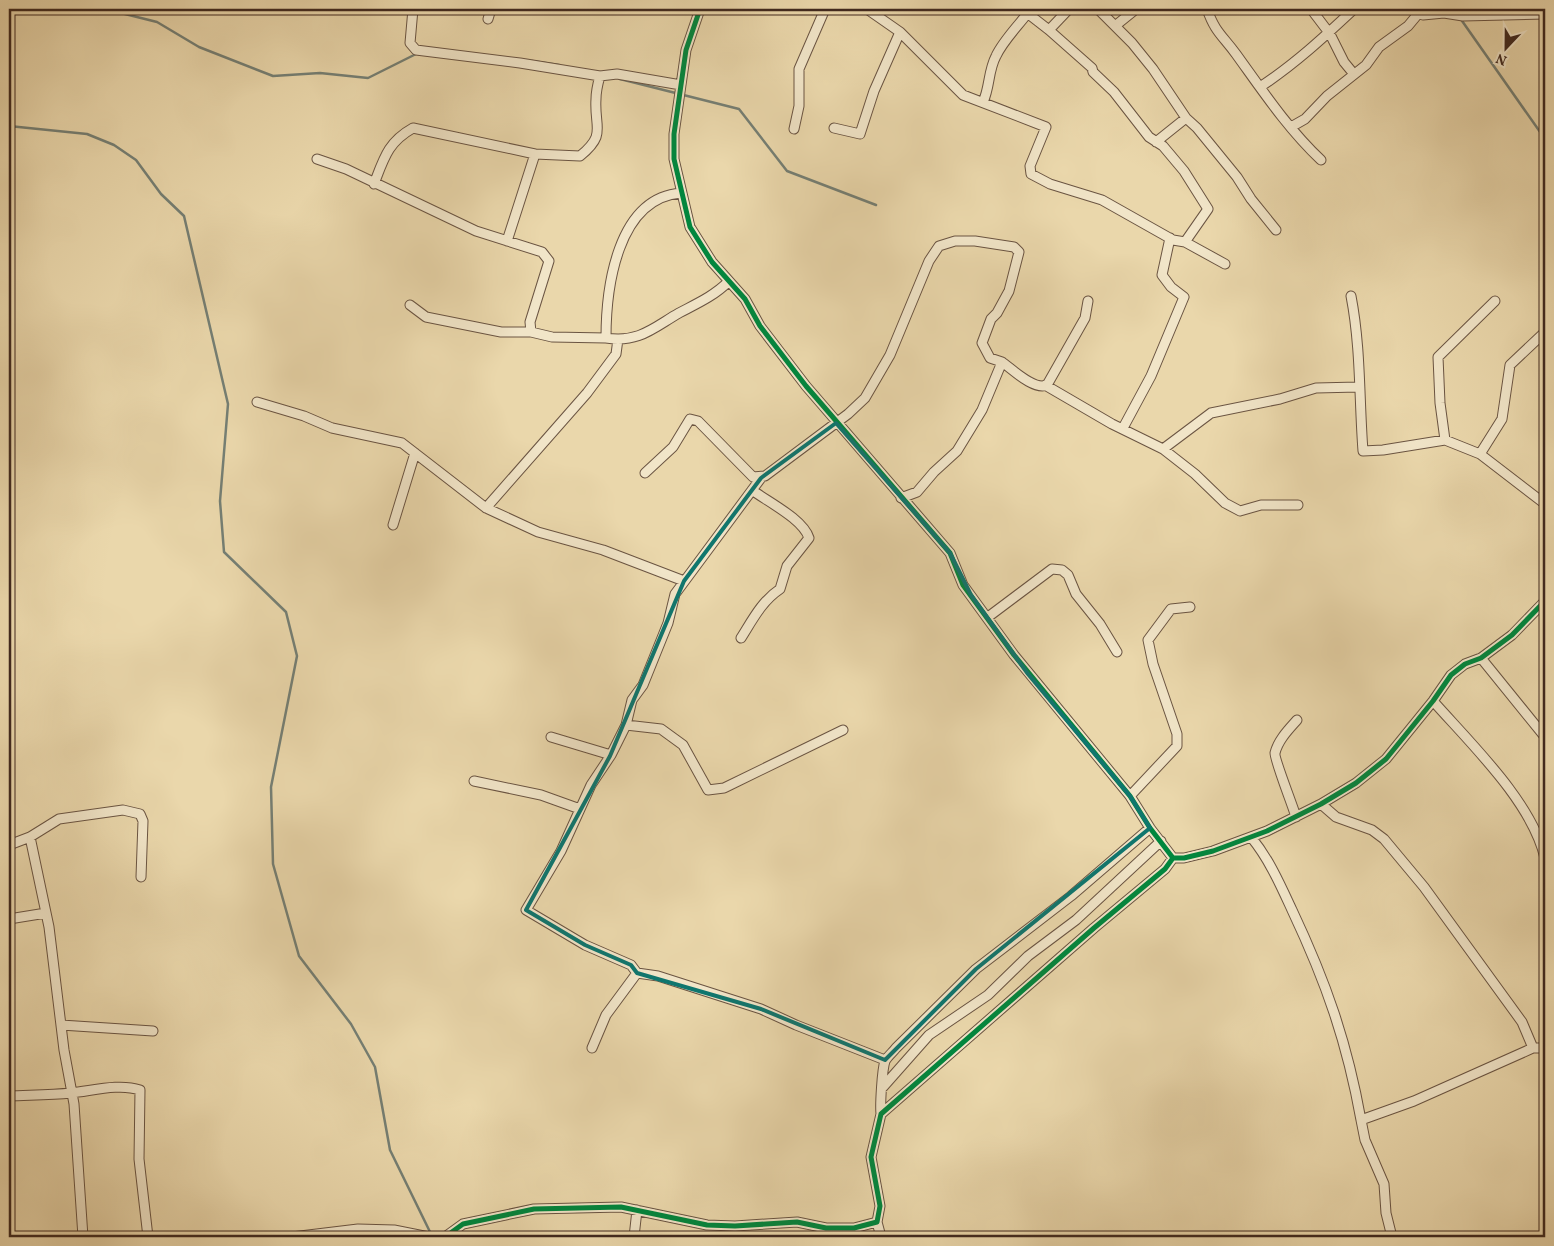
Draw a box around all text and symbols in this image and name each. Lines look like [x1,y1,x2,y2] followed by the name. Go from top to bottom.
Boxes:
[1482,22,1532,72] north arrow
[1493,48,1510,69] text: N

